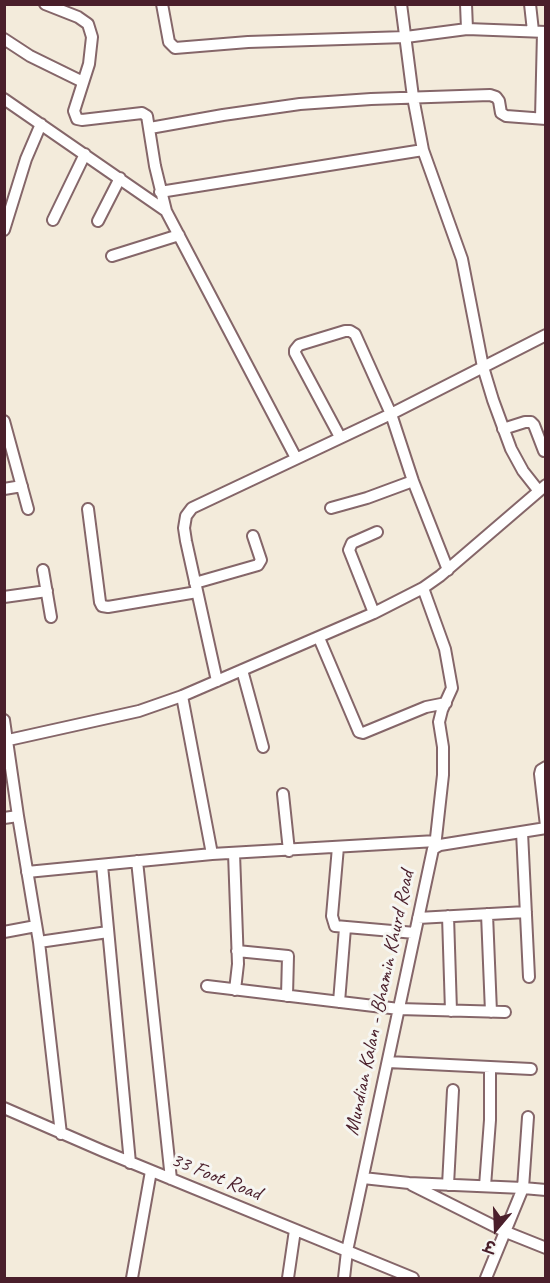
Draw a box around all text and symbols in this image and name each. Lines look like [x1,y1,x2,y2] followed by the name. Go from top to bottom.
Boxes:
[340,868,420,1138] street label: Mundian Kalan - Bhamin Khurd Road
[167,1148,265,1206] street label: 33 Foot Road
[466,1199,526,1259] north arrow
[482,1235,498,1257] text: उ

